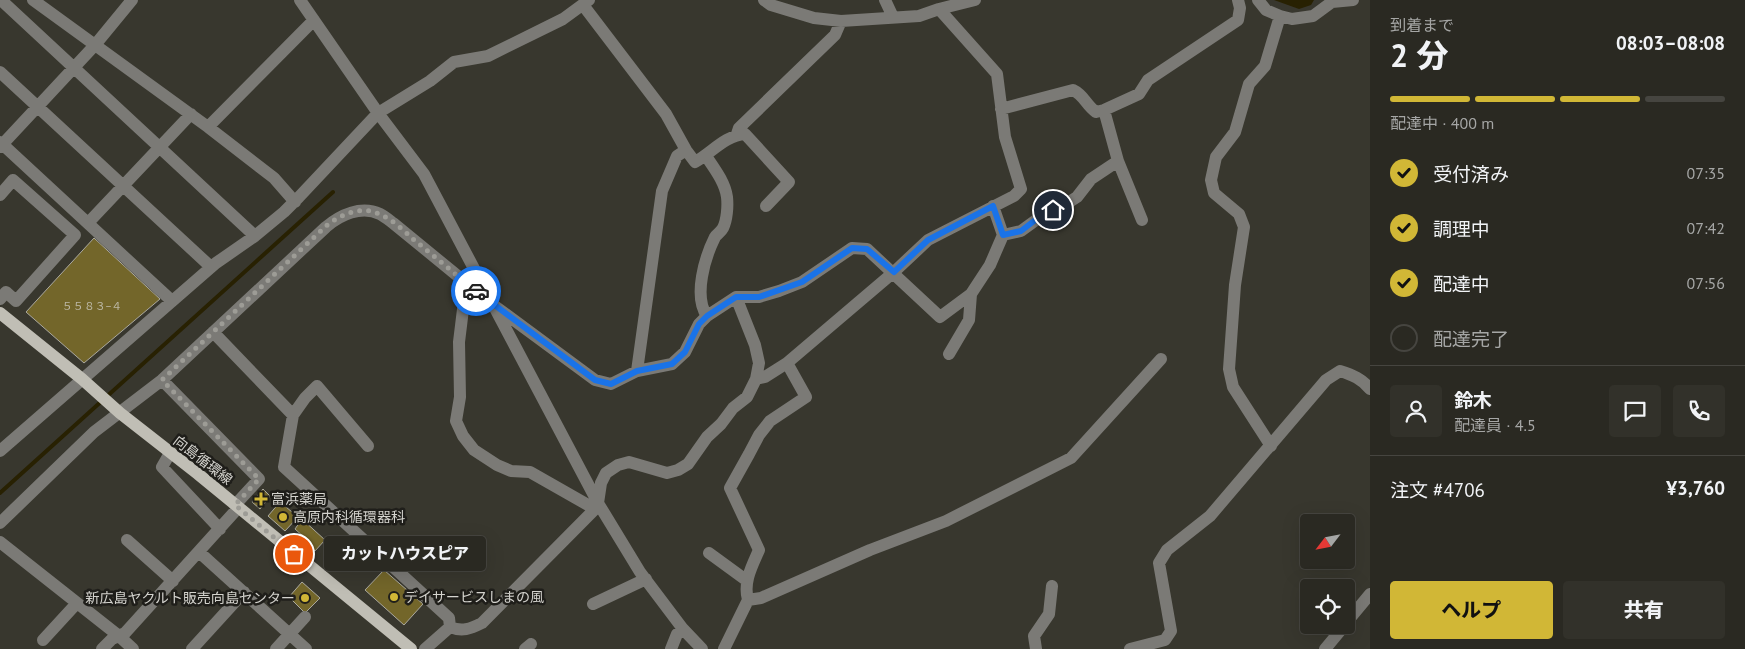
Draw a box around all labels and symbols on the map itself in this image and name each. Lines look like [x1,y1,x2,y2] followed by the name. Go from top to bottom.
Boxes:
[1032,189,1074,231] pin
[451,266,501,316] courier
[62,299,122,313] house number: ５５８３−４
[170,431,236,489] street label: 向島循環線
[271,490,327,508] place label: 富浜薬局
[255,493,267,505] marker: 富浜薬局
[293,508,405,526] place label: 高原内科循環器科
[277,511,289,523] marker: 高原内科循環器科
[1300,514,1355,569] north arrow
[273,533,315,575] pin
[324,536,486,572] callout: カットハウスピア
[404,588,544,606] place label: デイサービスしまの風
[85,589,295,607] place label: 新広島ヤクルト販売向島センター
[388,591,400,603] marker: デイサービスしまの風
[299,592,311,604] marker: 新広島ヤクルト販売向島センター

